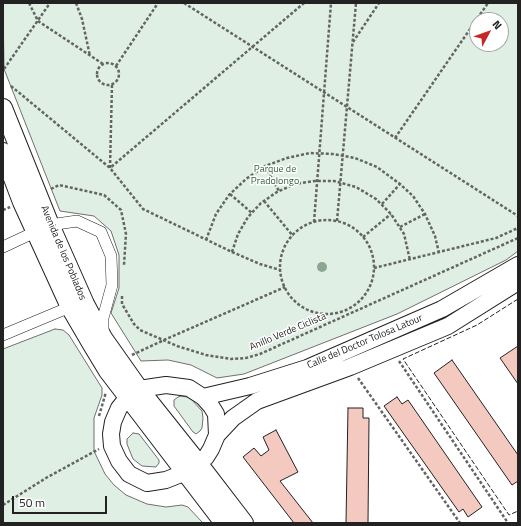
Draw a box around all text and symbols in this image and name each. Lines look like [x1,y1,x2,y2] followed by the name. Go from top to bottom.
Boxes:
[469,12,509,52] north arrow
[489,17,506,33] text: N
[251,164,299,188] park label: Parque de Pradolongo
[38,204,88,302] street label: Avenida de los Poblados
[248,311,328,353] street label: Anillo Verde Ciclista
[306,312,424,372] street label: Calle del Doctor Tolosa Latour
[14,488,109,514] scale bar
[19,493,45,512] text: 50 m

